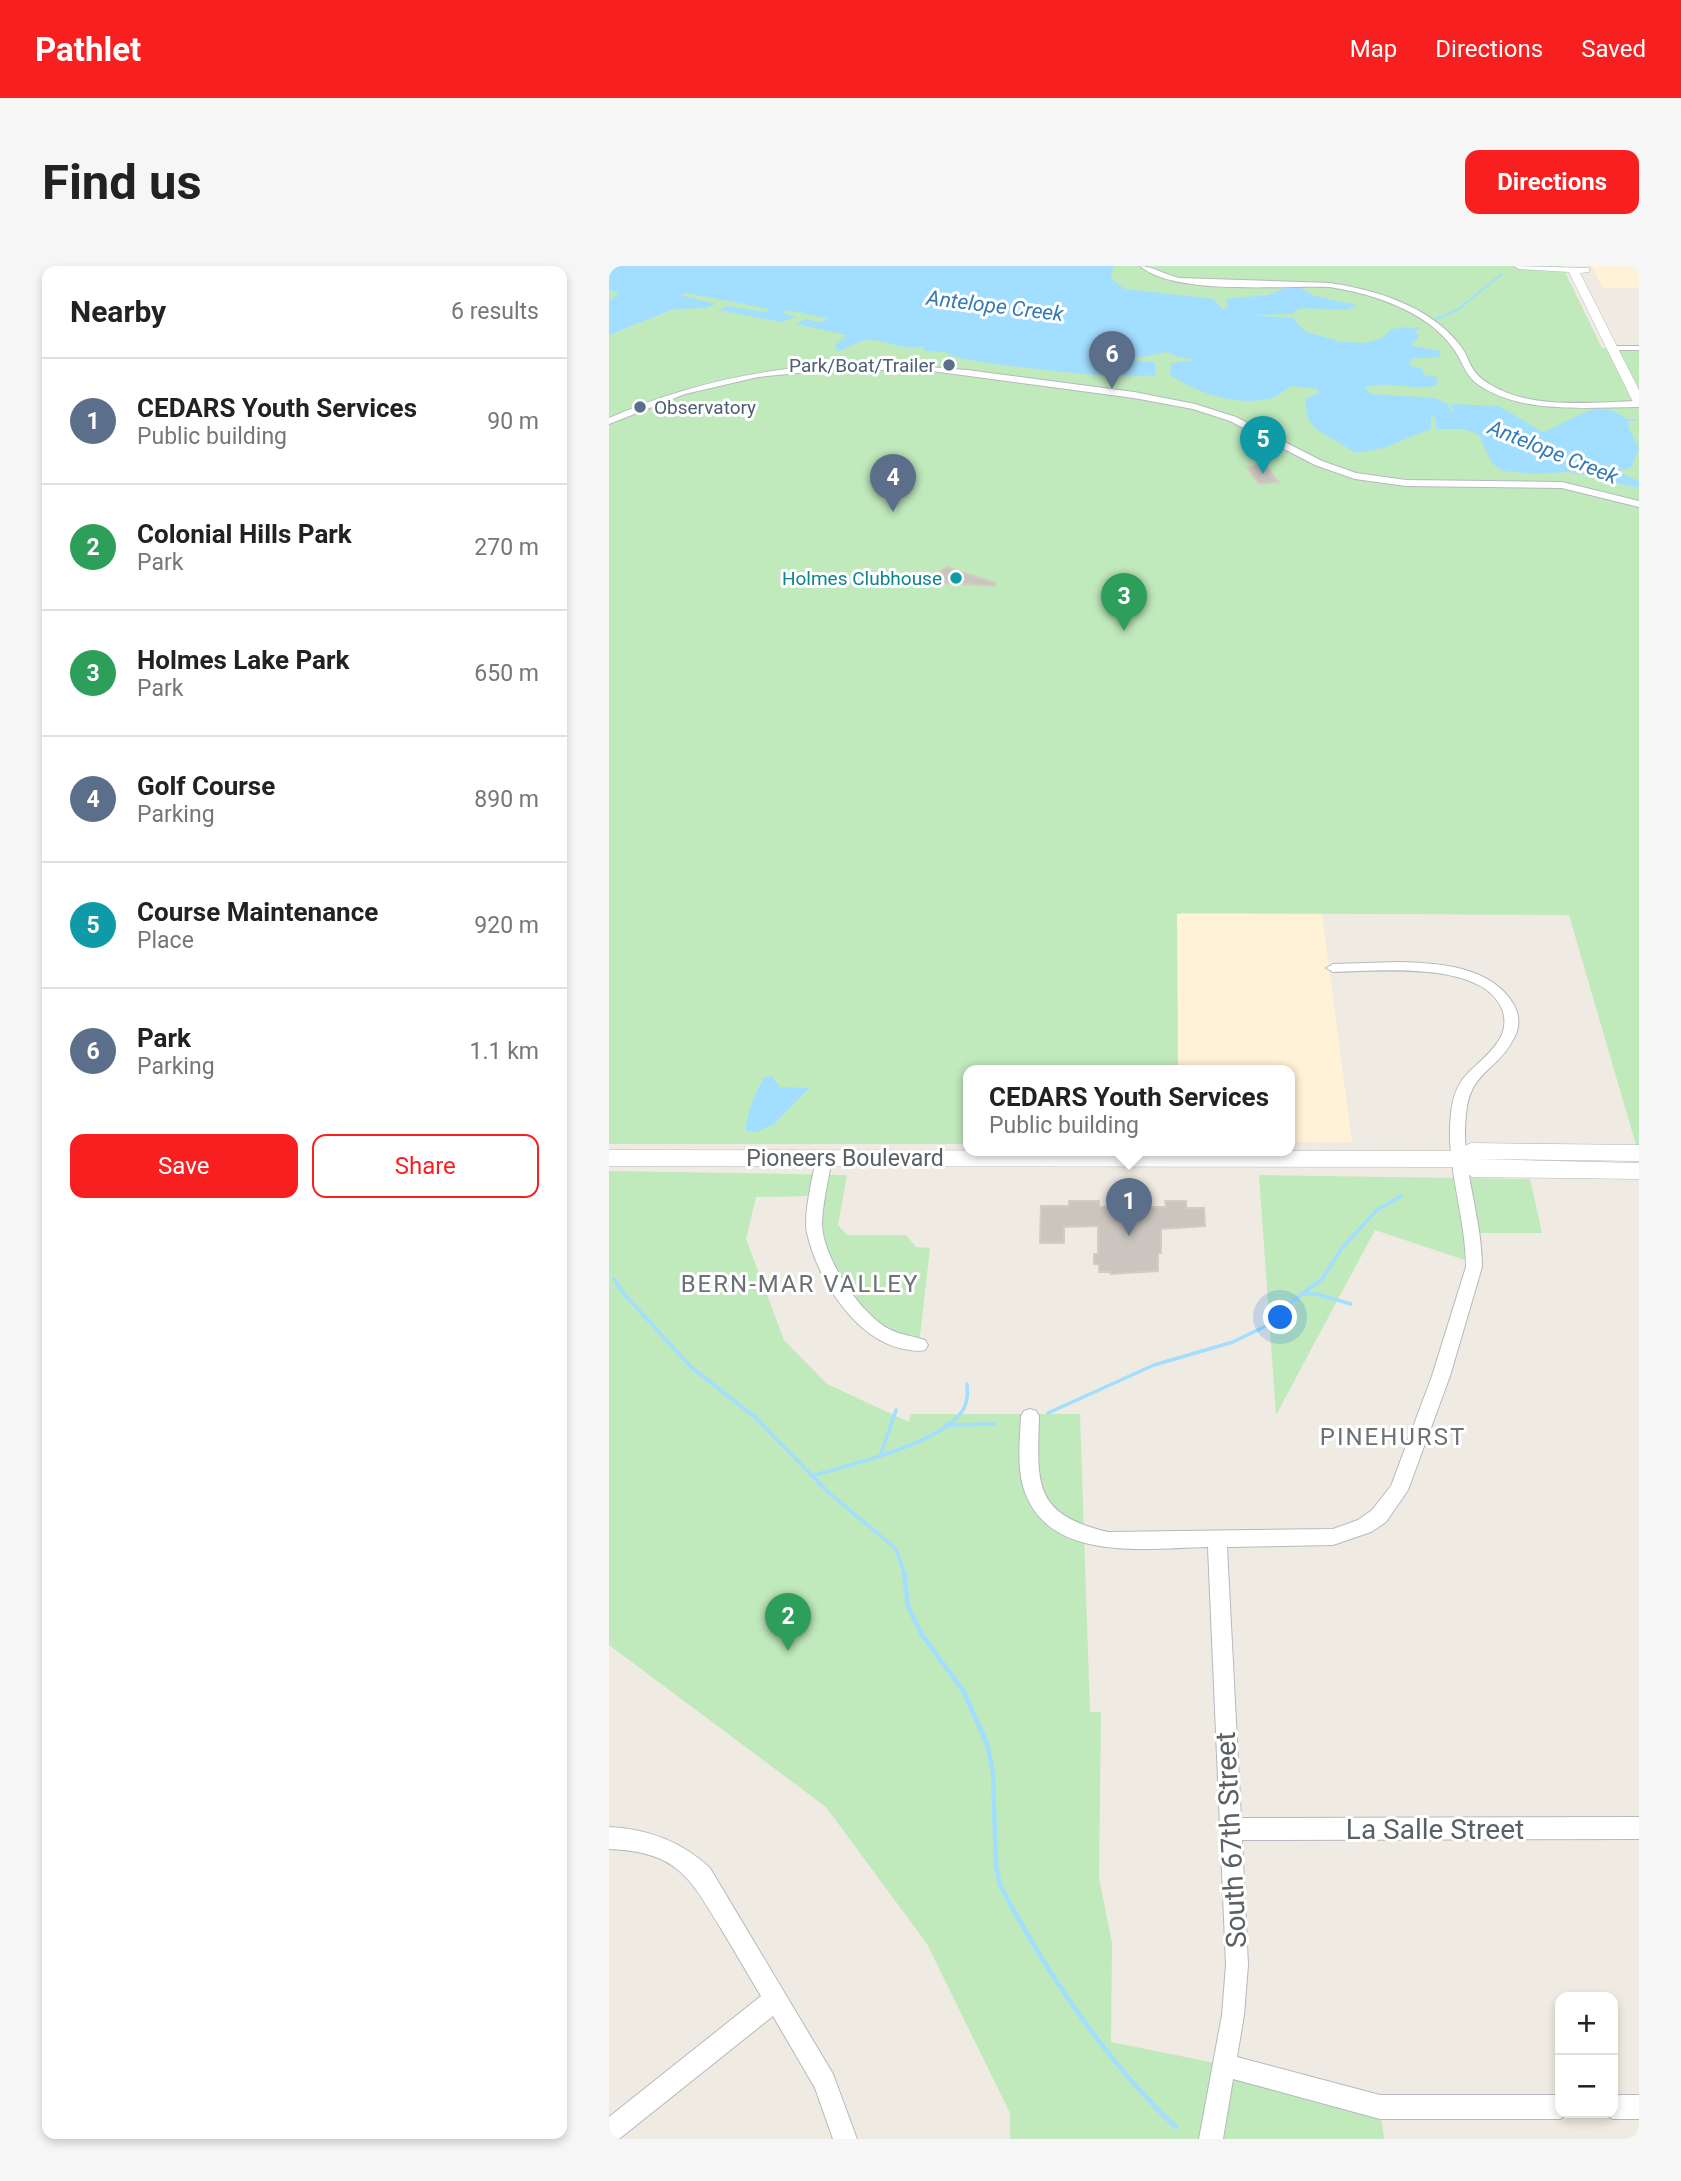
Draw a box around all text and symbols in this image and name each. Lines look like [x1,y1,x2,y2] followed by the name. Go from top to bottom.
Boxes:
[35,30,141,69] text: Pathlet
[1350,35,1397,63] text: Map
[1435,35,1543,63] text: Directions
[1581,35,1646,63] text: Saved
[1465,150,1639,214] button: Directions
[42,154,202,211] text: Find us
[924,286,1066,326] water label: Antelope Creek
[70,294,166,329] text: Nearby
[451,298,539,325] text: 6 results
[1089,331,1135,389] pin: 6
[789,354,936,377] place label: Park/Boat/Trailer
[941,357,957,373] marker: Park/Boat/Trailer
[137,393,417,423] text: CEDARS Youth Services
[654,396,756,419] place label: Observatory
[632,399,648,415] marker: Observatory
[86,408,100,435] text: 1
[487,408,539,435] text: 90 m
[1484,415,1622,489] water label: Antelope Creek
[1240,416,1286,474] pin: 5
[137,423,287,450] text: Public building
[870,454,916,512] pin: 4
[137,519,352,549] text: Colonial Hills Park
[86,534,100,561] text: 2
[474,534,539,561] text: 270 m
[137,549,183,576] text: Park
[782,567,942,590] place label: Holmes Clubhouse
[948,570,964,586] marker: Holmes Clubhouse
[1101,573,1147,631] pin: 3
[137,645,349,675] text: Holmes Lake Park
[86,660,100,687] text: 3
[474,660,539,687] text: 650 m
[137,675,183,702] text: Park
[137,771,275,801] text: Golf Course
[86,786,100,813] text: 4
[474,786,539,813] text: 890 m
[137,801,215,828] text: Parking
[137,897,378,927] text: Course Maintenance
[86,912,100,939] text: 5
[474,912,539,939] text: 920 m
[137,927,194,954] text: Place
[137,1023,191,1053] text: Park
[86,1038,100,1065] text: 6
[470,1038,539,1065] text: 1.1 km
[137,1053,215,1080] text: Parking
[963,1065,1295,1156] popup
[989,1082,1269,1112] text: CEDARS Youth Services
[989,1112,1139,1139] text: Public building
[70,1134,298,1198] button: Save
[312,1134,539,1198] button: Share
[746,1145,944,1172] street label: Pioneers Boulevard
[1106,1178,1152,1236] pin: 1
[681,1270,919,1298] district label: BERN-MAR VALLEY
[1263,1300,1297,1334] your location
[1320,1423,1466,1451] district label: PINEHURST
[765,1593,811,1651] pin: 2
[1209,1731,1253,1949] street label: South 67th Street
[1346,1813,1524,1846] street label: La Salle Street
[1555,1992,1618,2118] map controls
[1555,1992,1618,2055] button: +
[1555,2055,1618,2118] button: −

